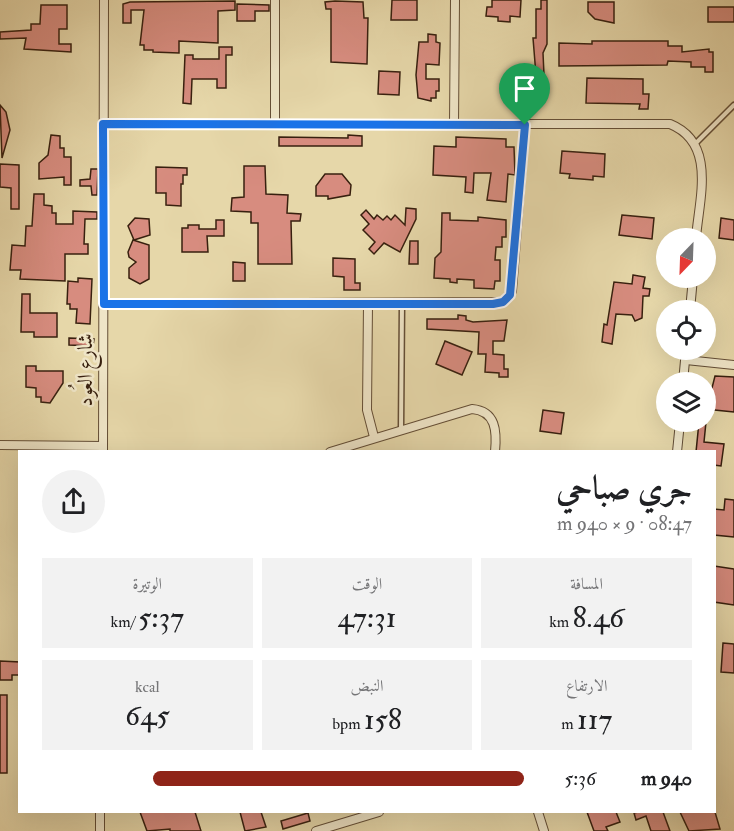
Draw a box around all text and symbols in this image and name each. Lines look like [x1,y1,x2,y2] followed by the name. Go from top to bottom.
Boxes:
[499,63,550,125] pin
[508,72,541,105] icon: arrive
[656,228,716,288] north arrow
[656,228,716,432] map controls
[656,300,716,360] button: locate
[67,333,103,407] street label: شارع العُود
[656,372,716,432] button: layers
[556,468,692,509] text: جري صباحي
[42,470,105,533] button: share
[557,511,692,536] text: 08:47 · 9 × 940 m
[133,574,162,594] text: الوتيرة
[352,574,382,594] text: الوقت
[570,574,603,594] text: المسافة
[138,599,184,636] text: 5:37
[338,599,396,636] text: 47:31
[573,599,624,636] text: 8.46
[111,612,138,632] text: /km
[549,612,573,632] text: km
[351,676,384,696] text: النبض
[566,676,607,696] text: الارتفاع
[135,677,160,697] text: kcal
[125,697,170,734] text: 645
[364,701,402,738] text: 158
[577,701,612,738] text: 117
[332,714,364,734] text: bpm
[561,714,577,734] text: m
[565,766,596,791] text: 5:36
[641,766,692,791] text: 940 m

